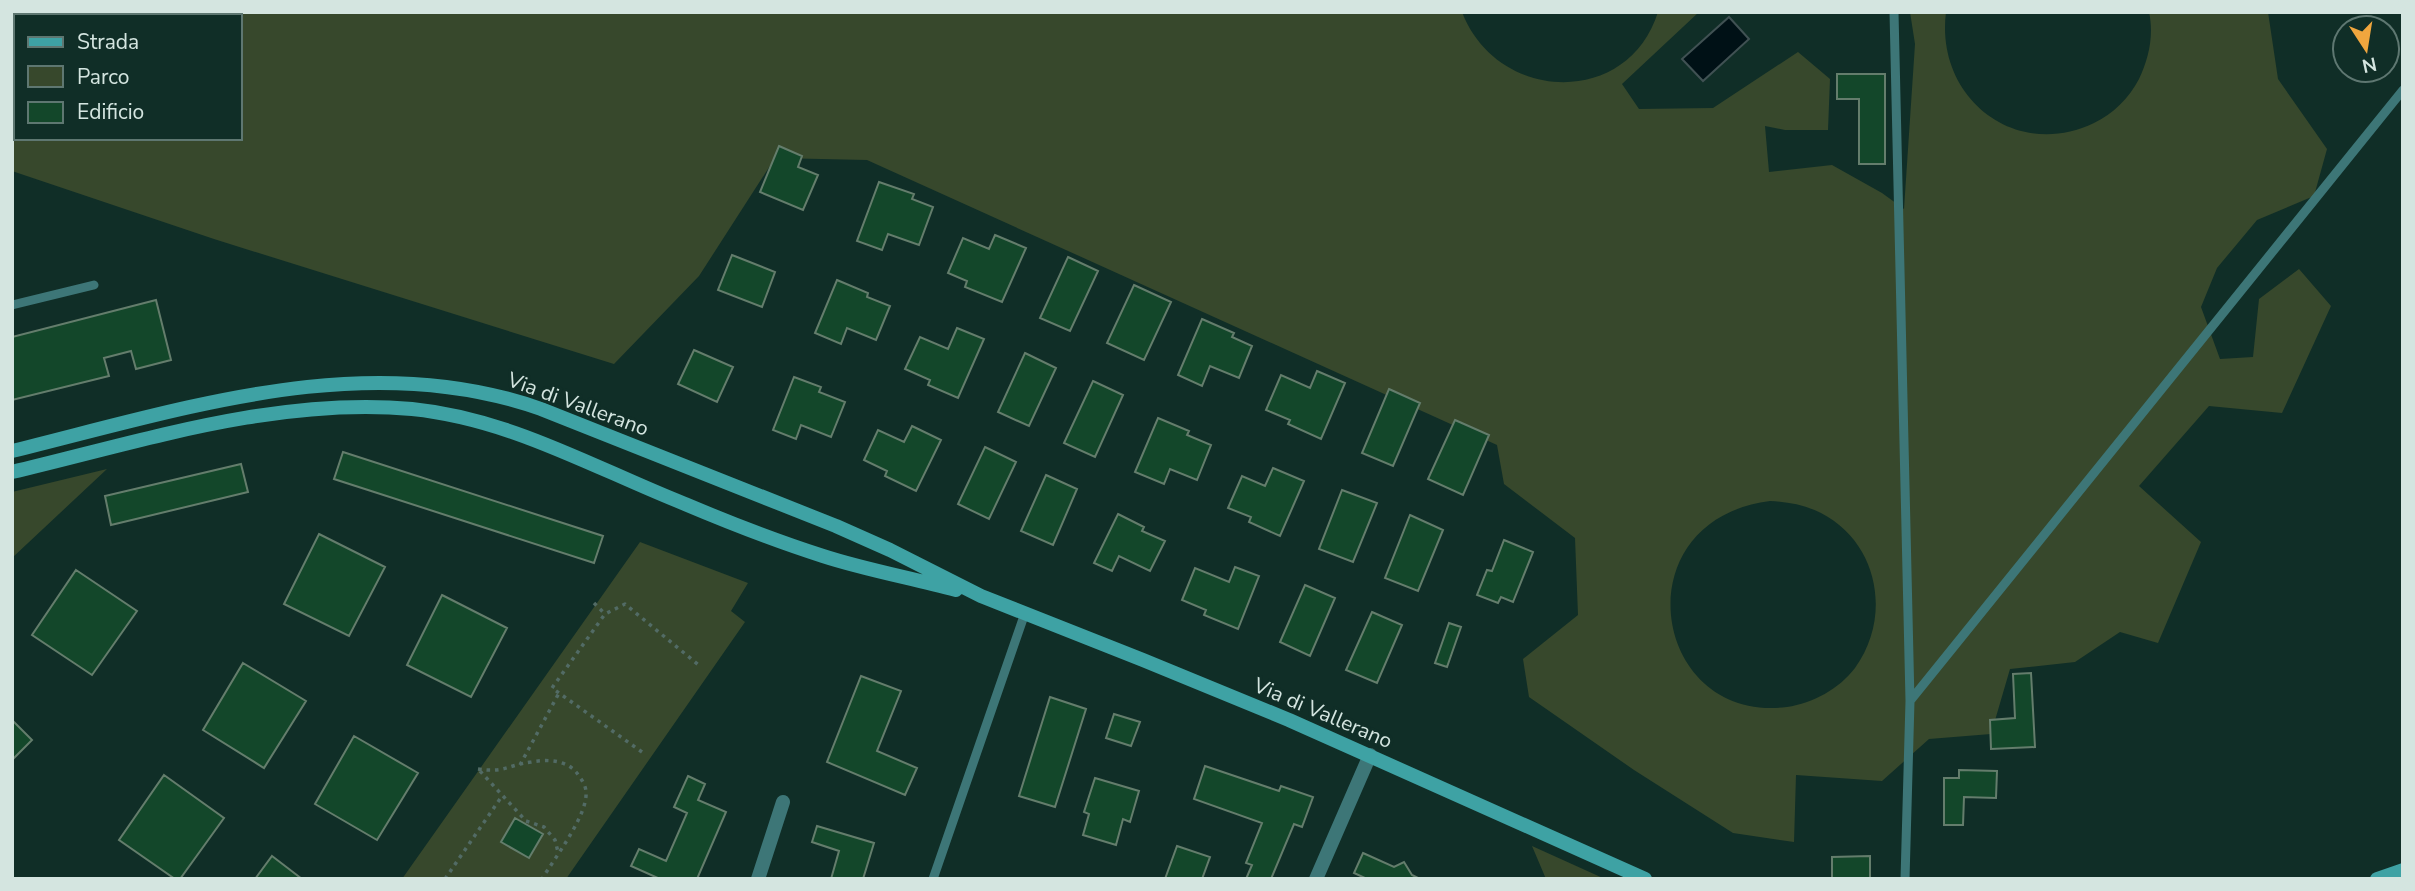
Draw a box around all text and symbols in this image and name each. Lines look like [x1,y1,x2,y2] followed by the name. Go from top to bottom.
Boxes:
[14,14,242,140] legend
[2331,14,2401,84] north arrow
[77,28,139,56] text: Strada
[2360,50,2379,79] text: N
[77,63,130,91] text: Parco
[77,98,144,126] text: Edificio
[503,365,653,443] street label: Via di Vallerano
[1248,671,1397,755] street label: Via di Vallerano

